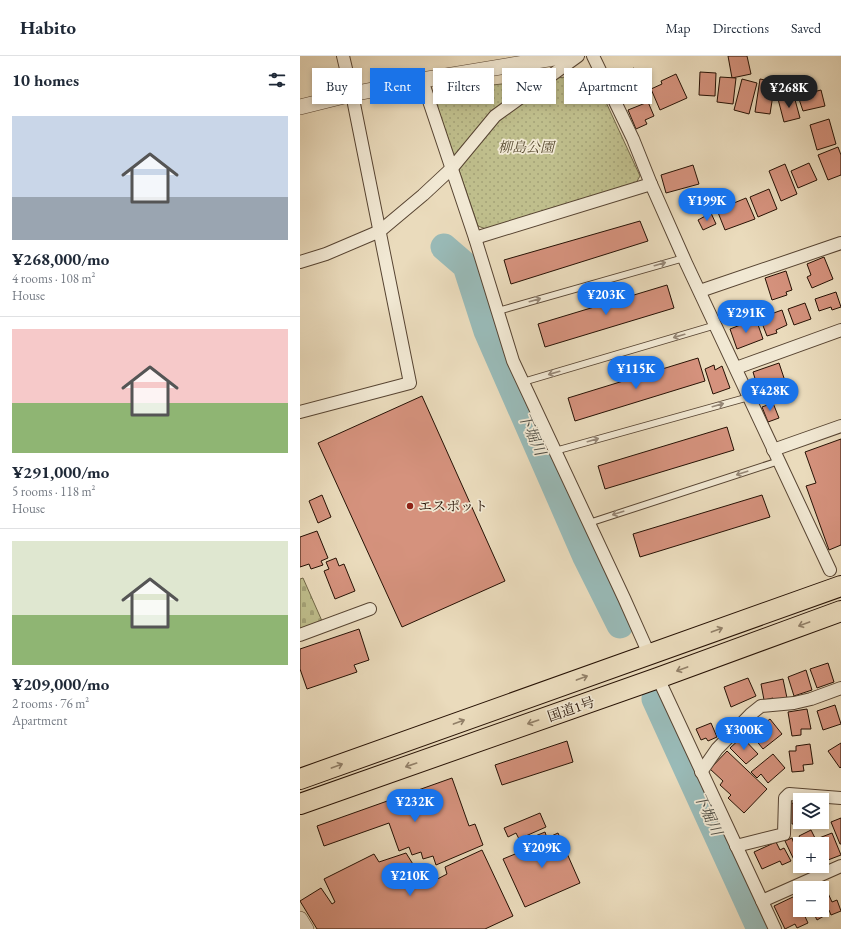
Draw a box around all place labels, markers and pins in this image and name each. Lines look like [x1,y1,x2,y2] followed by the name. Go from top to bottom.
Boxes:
[761,75,817,109] pin: ¥268K
[679,188,735,222] pin: ¥199K
[578,282,634,316] pin: ¥203K
[718,300,774,334] pin: ¥291K
[608,356,664,390] pin: ¥115K
[742,378,798,412] pin: ¥428K
[418,497,488,515] place label: エスポット
[405,501,415,511] marker: エスポット
[716,717,772,751] pin: ¥300K
[387,789,443,823] pin: ¥232K
[514,835,570,869] pin: ¥209K
[382,863,438,897] pin: ¥210K

